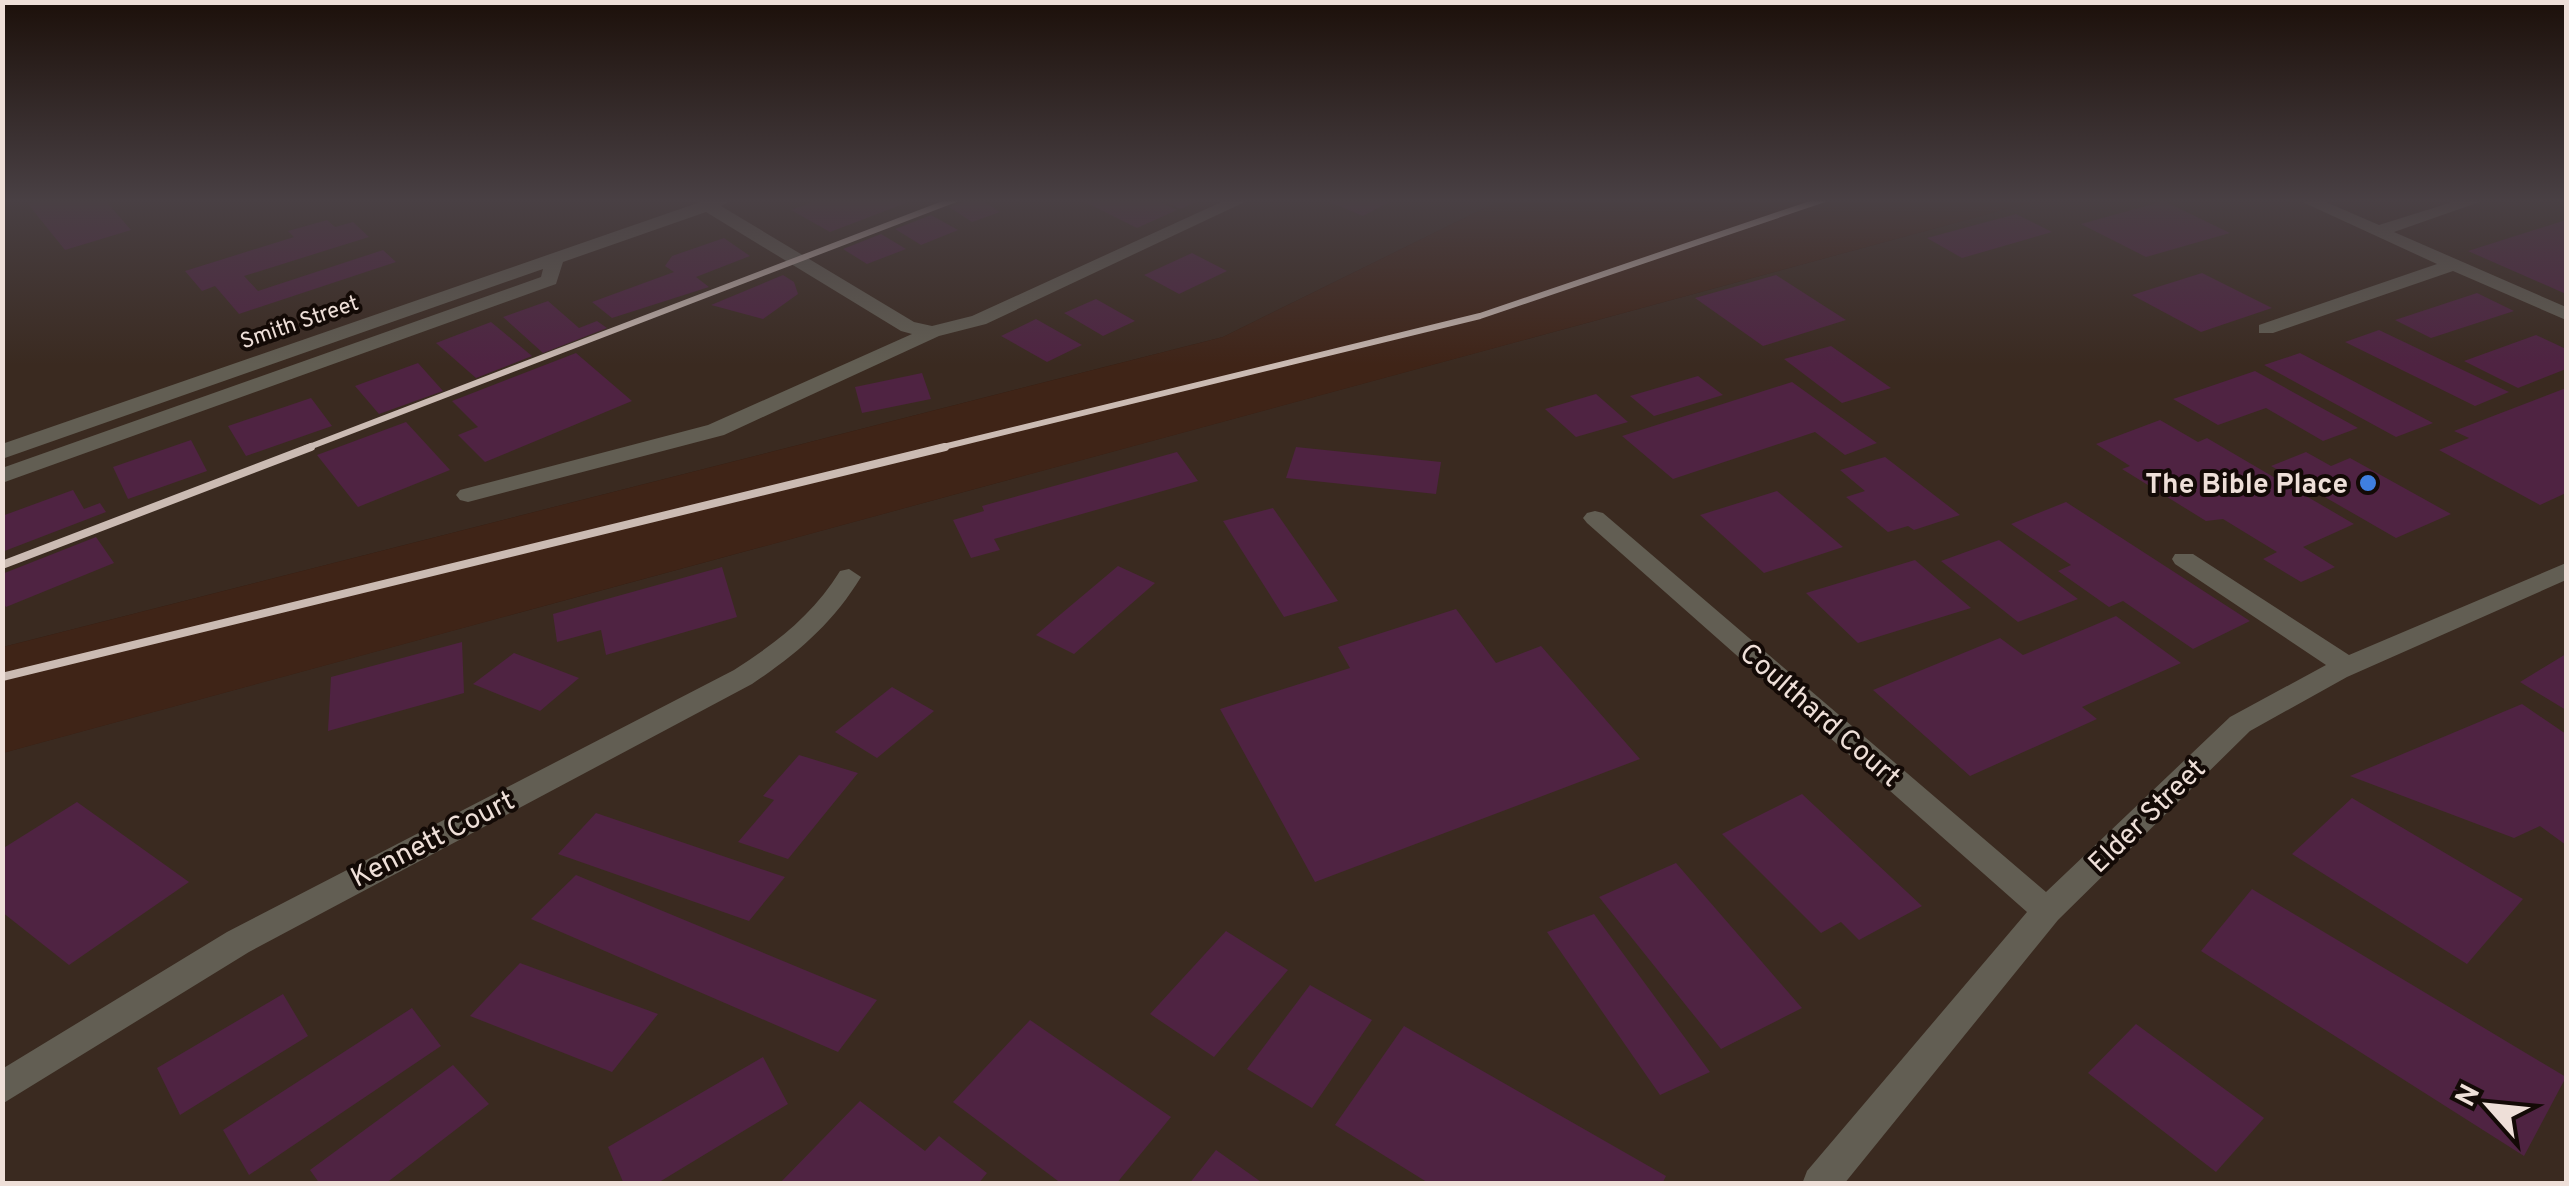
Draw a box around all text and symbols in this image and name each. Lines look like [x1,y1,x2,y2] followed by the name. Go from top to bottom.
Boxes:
[237,291,363,356] street label: Smith Street
[2145,468,2348,504] place label: The Bible Place
[2357,472,2379,494] marker: The Bible Place
[1731,636,1907,796] street label: Coulthard Court
[2082,752,2214,882] street label: Elder Street
[345,784,521,897] street label: Kennett Court
[2439,1056,2539,1156] north arrow
[2449,1079,2490,1113] text: N

